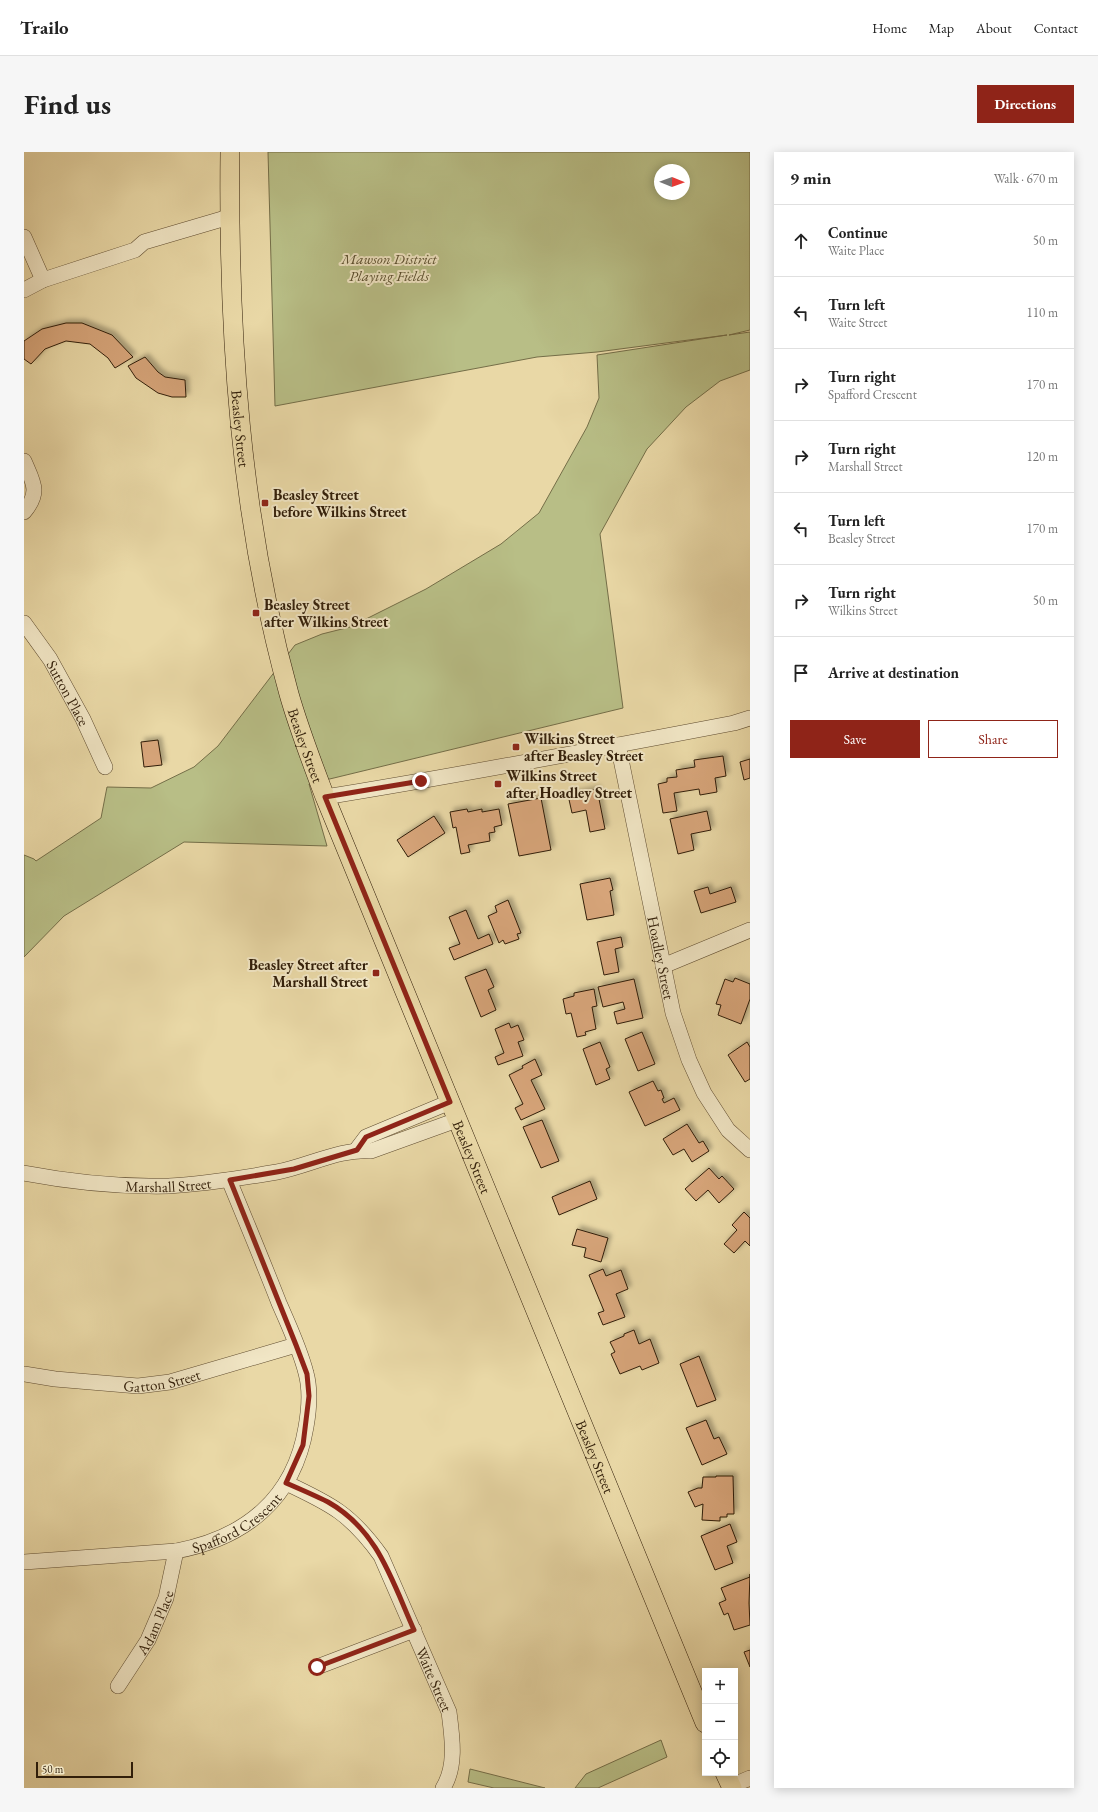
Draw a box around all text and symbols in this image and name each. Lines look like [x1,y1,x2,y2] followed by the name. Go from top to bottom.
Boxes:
[20,15,69,40] text: Trailo
[872,19,907,37] text: Home
[929,19,954,37] text: Map
[976,19,1012,37] text: About
[1034,19,1078,37] text: Contact
[977,85,1074,123] button: Directions
[24,86,111,122] text: Find us
[654,164,690,200] north arrow
[790,167,831,189] text: 9 min
[994,170,1058,187] text: Walk · 670 m
[828,223,888,242] text: Continue
[790,230,812,252] icon: ahead
[1033,232,1058,249] text: 50 m
[828,242,884,259] text: Waite Place
[340,249,437,285] park label: Mawson District Playing Fields
[828,295,885,314] text: Turn left
[790,302,812,324] icon: left
[1027,304,1058,321] text: 110 m
[828,314,887,331] text: Waite Street
[828,367,896,386] text: Turn right
[790,374,812,396] icon: right
[1027,376,1058,393] text: 170 m
[828,386,917,403] text: Spafford Crescent
[228,389,254,469] street label: Beasley Street
[828,439,896,458] text: Turn right
[790,446,812,468] icon: right
[1027,448,1058,465] text: 120 m
[828,458,902,475] text: Marshall Street
[273,485,407,521] place label: Beasley Street before Wilkins Street
[260,498,270,508] marker: Beasley Street before Wilkins Street
[828,511,885,530] text: Turn left
[790,518,812,540] icon: left
[1027,520,1058,537] text: 170 m
[828,530,895,547] text: Beasley Street
[828,583,896,602] text: Turn right
[790,590,812,612] icon: right
[1033,592,1058,609] text: 50 m
[264,595,389,631] place label: Beasley Street after Wilkins Street
[828,602,897,619] text: Wilkins Street
[251,608,261,618] marker: Beasley Street after Wilkins Street
[43,657,94,729] street label: Sutton Place
[790,662,812,684] icon: arrive
[828,663,959,682] text: Arrive at destination
[284,706,328,785] street label: Beasley Street
[790,720,920,758] button: Save
[928,720,1058,758] button: Share
[524,729,644,765] place label: Wilkins Street after Beasley Street
[511,742,521,752] marker: Wilkins Street after Beasley Street
[506,766,633,802] place label: Wilkins Street after Hoadley Street
[412,772,430,790] route end
[493,779,503,789] marker: Wilkins Street after Hoadley Street
[644,914,680,1001] street label: Hoadley Street
[249,955,369,991] place label: Beasley Street after Marshall Street
[371,968,381,978] marker: Beasley Street after Marshall Street
[449,1117,496,1196] street label: Beasley Street
[125,1173,212,1196] street label: Marshall Street
[123,1364,203,1396] street label: Gatton Street
[572,1417,619,1496] street label: Beasley Street
[190,1488,285,1557] street label: Spafford Crescent
[131,1589,177,1659] street label: Adam Place
[412,1644,457,1715] street label: Waite Street
[308,1658,326,1676] route start
[702,1668,738,1776] map controls
[702,1668,738,1704] button: +
[702,1704,738,1740] button: −
[702,1740,738,1776] button: locate
[36,1760,133,1779] scale bar
[42,1762,63,1776] text: 50 m

